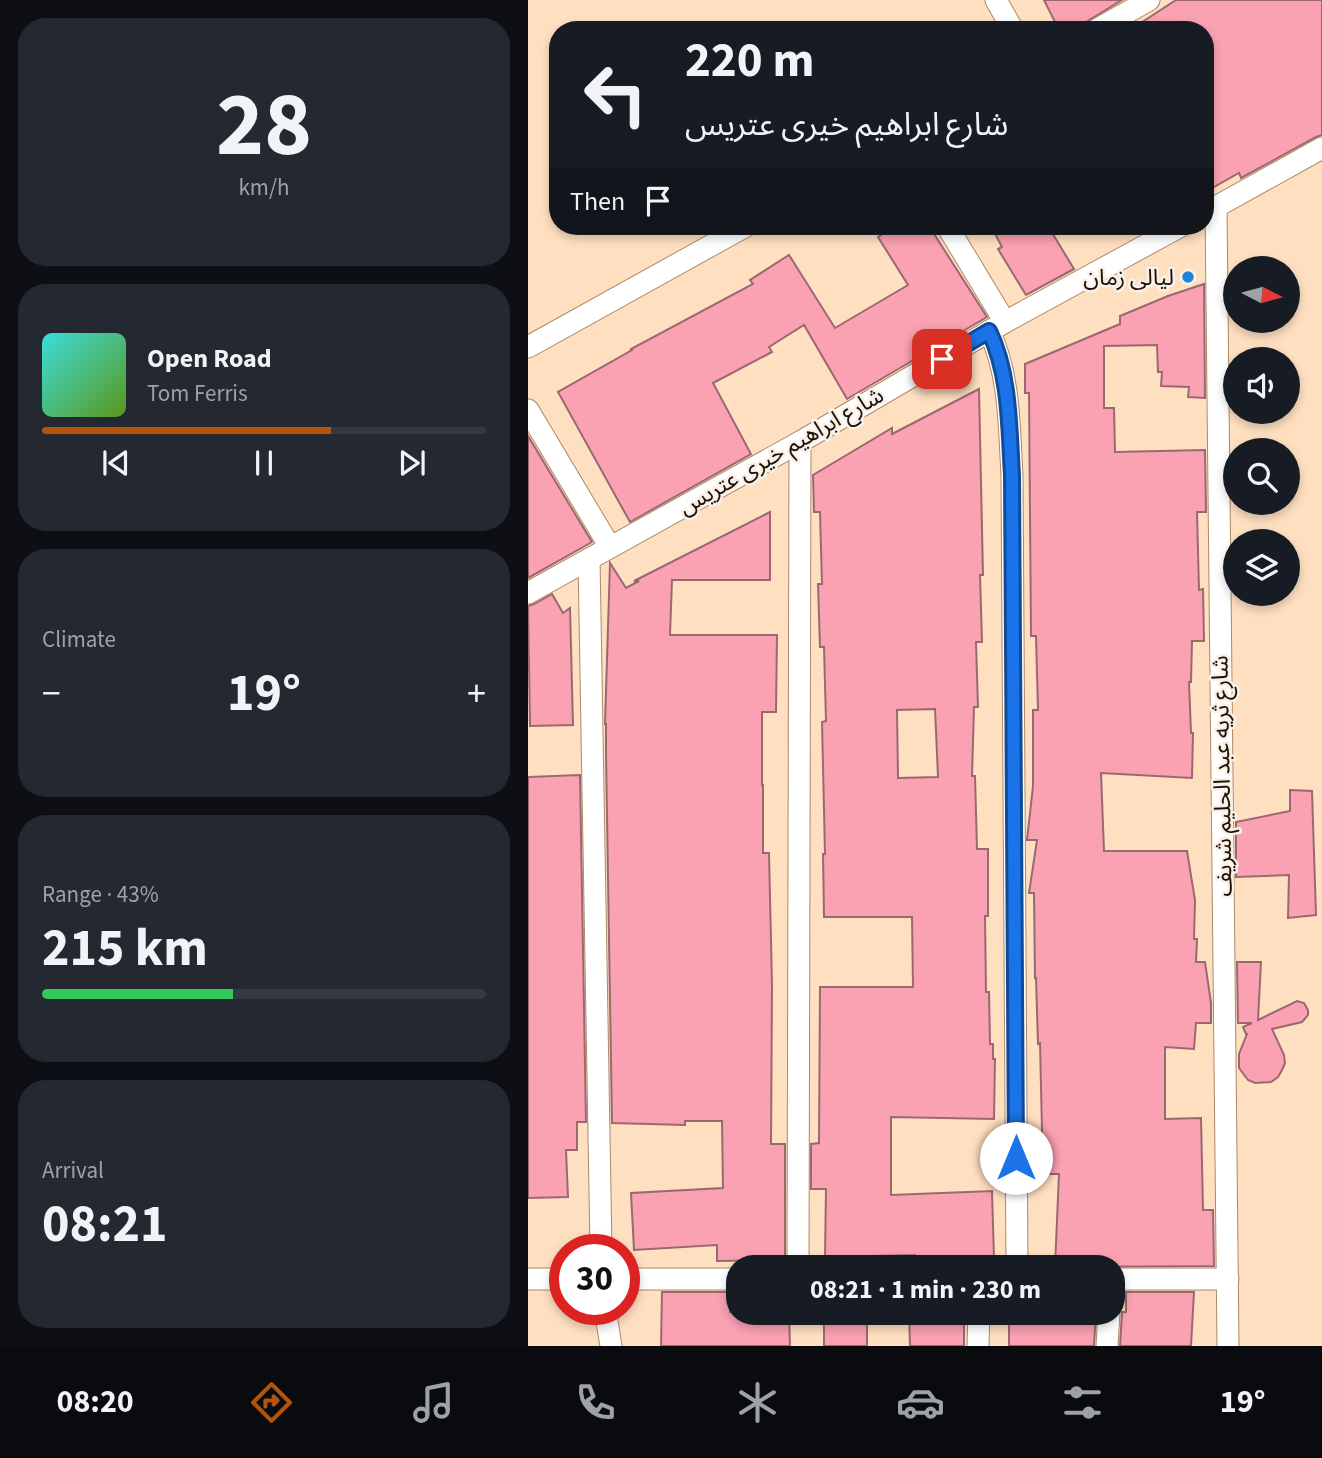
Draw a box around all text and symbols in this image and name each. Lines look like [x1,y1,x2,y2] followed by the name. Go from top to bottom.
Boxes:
[685,26,814,96] text: 220 m
[570,49,661,140] icon: left
[216,61,312,190] text: 28
[685,102,1008,148] text: شارع ابراهيم خيرى عتريس
[238,171,290,204] text: km/h
[639,182,677,220] icon: arrive
[570,183,625,220] text: Then
[1223,256,1300,332] north arrow
[1223,256,1300,606] map controls
[1083,261,1174,294] place label: ليالى زمان
[1180,269,1196,285] marker: ليالى زمان
[912,329,972,389] pin
[147,340,272,377] text: Open Road
[923,340,961,378] icon: arrive
[1223,347,1300,424] button: sound
[147,377,248,410] text: Tom Ferris
[672,379,890,523] street label: شارع ابراهيم خيرى عتريس
[1223,438,1300,515] button: search
[97,444,135,482] icon: previous
[245,444,283,482] icon: pause
[393,444,431,482] icon: next
[1223,529,1300,606] button: layers
[42,623,116,656] text: Climate
[1203,655,1241,897] street label: شارع ثريه عبد الحليم شريف
[227,657,301,731] text: 19°
[42,667,61,721] text: −
[467,667,486,721] text: +
[42,878,159,911] text: Range · 43%
[42,912,208,986] text: 215 km
[979,1121,1053,1195] position arrow
[42,1154,104,1187] text: Arrival
[42,1188,167,1262] text: 08:21
[549,1234,640,1325] speed limit sign: 30
[810,1271,1041,1308] text: 08:21 · 1 min · 230 m
[247,1378,296,1427] icon: directions
[409,1378,458,1427] icon: music
[571,1378,620,1427] icon: phone
[733,1378,782,1427] icon: climate
[896,1378,945,1427] icon: car
[1058,1378,1107,1427] icon: filters
[57,1379,134,1425] text: 08:20
[1220,1379,1265,1425] text: 19°

